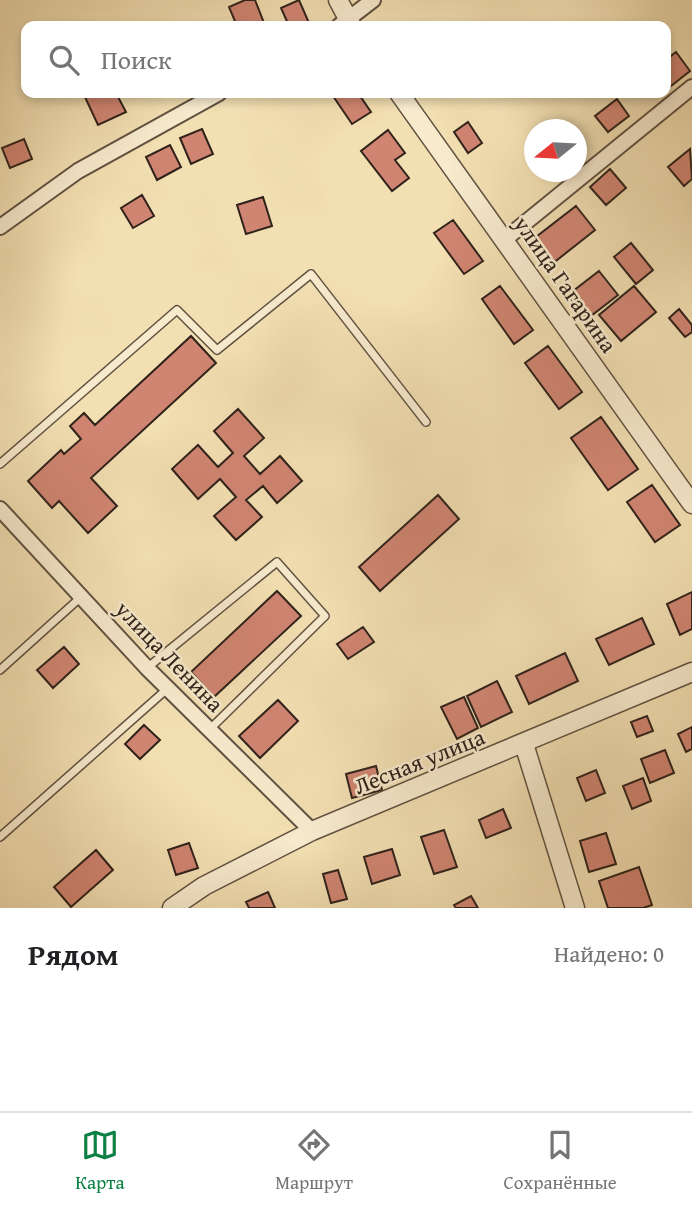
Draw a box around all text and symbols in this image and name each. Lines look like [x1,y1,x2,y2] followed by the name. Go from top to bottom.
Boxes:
[21,21,671,98] search box
[101,40,172,79] text: Поиск
[45,41,83,79] icon: search
[524,119,587,182] north arrow
[506,208,626,359] street label: улица Гагарина
[107,592,232,719] street label: улица Ленина
[349,720,490,802] street label: Лесная улица
[28,932,119,976] text: Рядом
[554,937,664,970] text: Найдено: 0
[75,1126,125,1196] tab: Карта
[275,1126,353,1196] tab: Маршрут
[503,1126,617,1196] tab: Сохранённые

